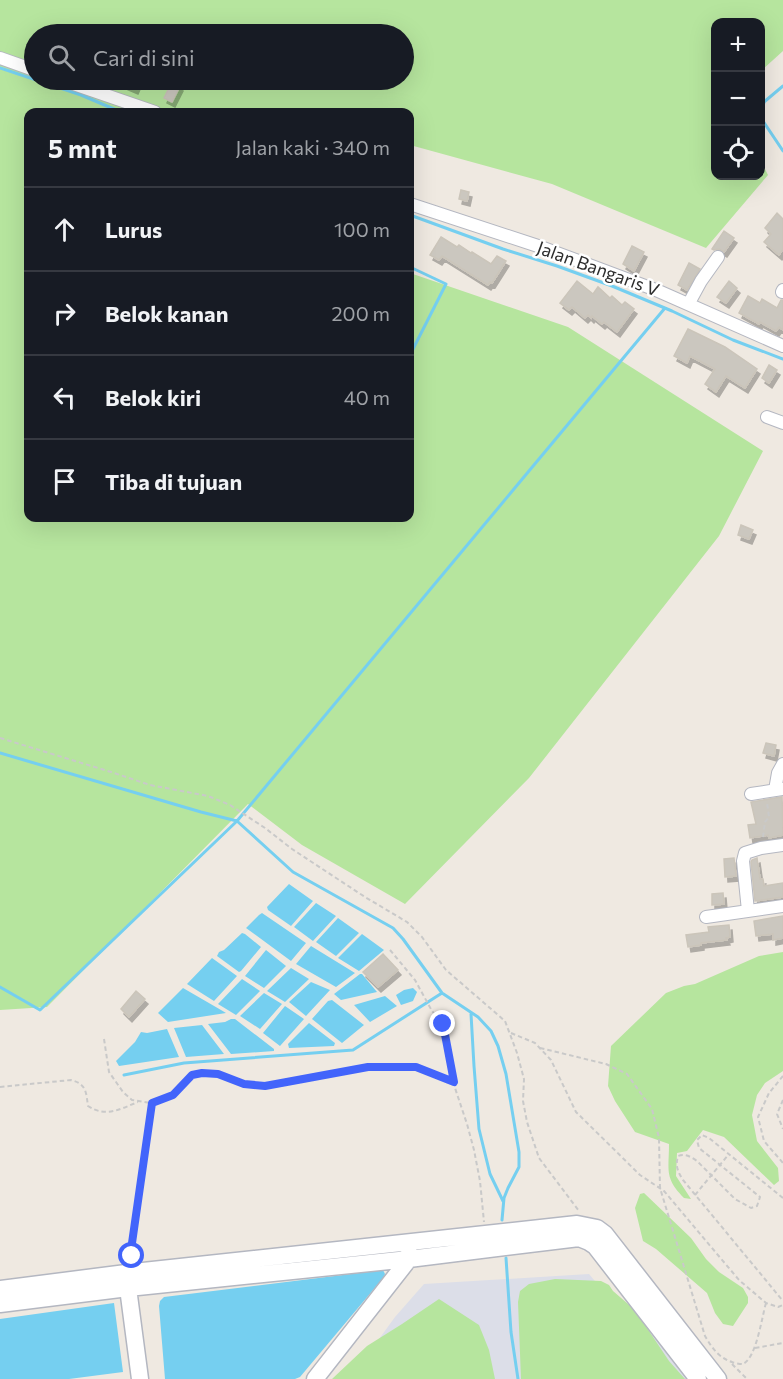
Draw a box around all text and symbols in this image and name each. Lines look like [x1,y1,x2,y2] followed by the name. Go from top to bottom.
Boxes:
[711,18,765,180] map controls
[711,18,765,72] button: +
[24,24,414,90] search box
[45,41,78,74] icon: search
[93,44,195,71] text: Cari di sini
[711,72,765,126] button: −
[711,126,765,180] button: locate
[48,132,117,163] text: 5 mnt
[235,135,390,159] text: Jalan kaki · 340 m
[48,213,81,246] icon: ahead
[105,216,162,243] text: Lurus
[334,217,390,241] text: 100 m
[534,236,663,300] street label: Jalan Bangaris V
[48,297,81,330] icon: right
[105,300,228,327] text: Belok kanan
[332,301,390,325] text: 200 m
[48,381,81,414] icon: left
[105,384,201,411] text: Belok kiri
[344,385,390,409] text: 40 m
[48,465,81,498] icon: arrive
[105,468,242,495] text: Tiba di tujuan
[429,1010,455,1036] route end
[118,1242,144,1268] route start

